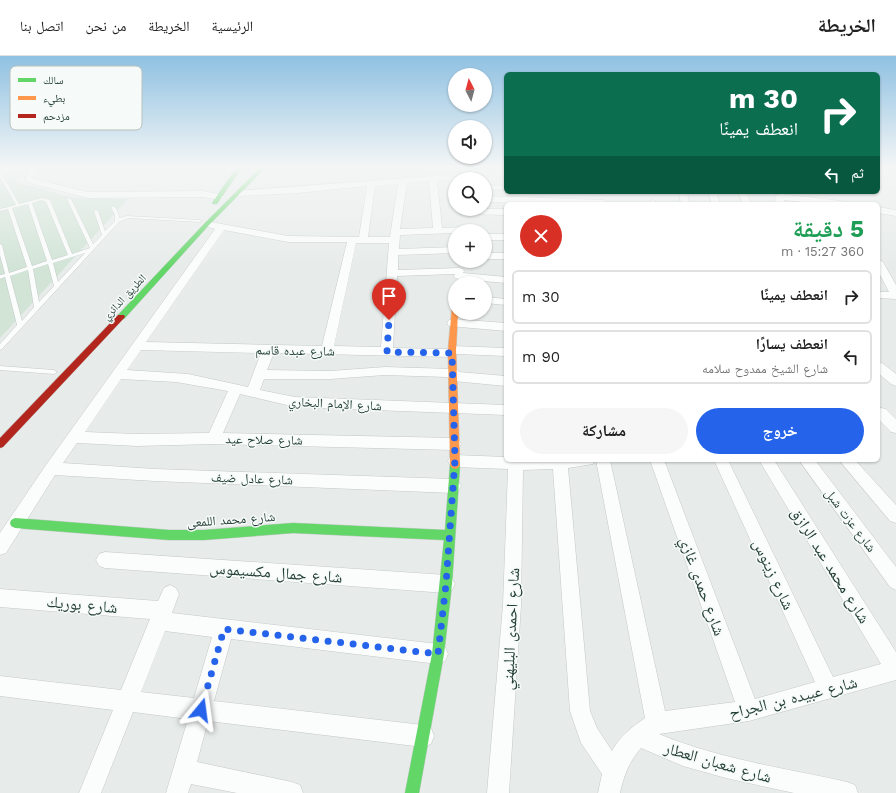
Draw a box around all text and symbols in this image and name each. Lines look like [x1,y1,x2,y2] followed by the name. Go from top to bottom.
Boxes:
[818,14,876,37] text: الخريطة
[20,18,64,34] text: اتصل بنا
[86,18,126,34] text: من نحن
[148,18,190,34] text: الخريطة
[212,18,253,34] text: الرئيسية
[10,66,142,130] legend
[448,68,492,112] north arrow
[448,68,492,320] map controls
[43,74,63,87] text: سالك
[729,82,798,115] text: 30 m
[812,88,864,140] icon: right
[43,92,65,107] text: بطيء
[43,110,70,124] text: مزدحم
[719,118,798,139] text: انعطف يمينًا
[448,120,492,164] button: sound
[821,164,843,186] icon: left
[851,164,864,182] text: ثم
[448,172,492,216] button: search
[520,215,562,257] button: close
[793,215,864,243] text: 5 دقيقة
[448,224,492,268] button: +
[781,244,864,259] text: 360 m · 15:27
[100,272,150,324] street label: الطريق الدائري
[448,276,492,320] button: −
[372,279,406,320] pin
[378,285,400,307] icon: arrive
[760,286,828,304] text: انعطف يمينًا
[840,286,862,308] icon: right
[522,288,560,306] text: 30 m
[756,335,828,353] text: انعطف يسارًا
[255,342,335,361] street label: شارع عبده قاسم
[840,346,862,368] icon: left
[522,348,560,366] text: 90 m
[702,361,828,376] text: شارع الشيخ ممدوح سلامه
[288,394,382,417] street label: شارع الإمام البخاري
[520,408,688,454] button: مشاركة
[696,408,864,454] button: خروج
[225,431,303,450] street label: شارع صلاح عيد
[211,470,293,489] street label: شارع عادل ضيف
[820,486,879,556] street label: شارع عزت شبل
[786,504,874,627] street label: شارع محمد عبد الرازق
[186,509,276,532] street label: شارع محمد اللمعى
[673,534,729,639] street label: شارع حمدى غازي
[748,536,798,613] street label: شارع زينوس
[209,558,343,588] street label: شارع جمال مكسيموس
[498,567,526,691] street label: شارع احمدى البليهني
[46,592,118,618] street label: شارع بوريك
[727,672,859,724] street label: شارع عبيده بن الجراح
[180,689,222,731] position arrow
[661,738,774,788] street label: شارع شعبان العطار

